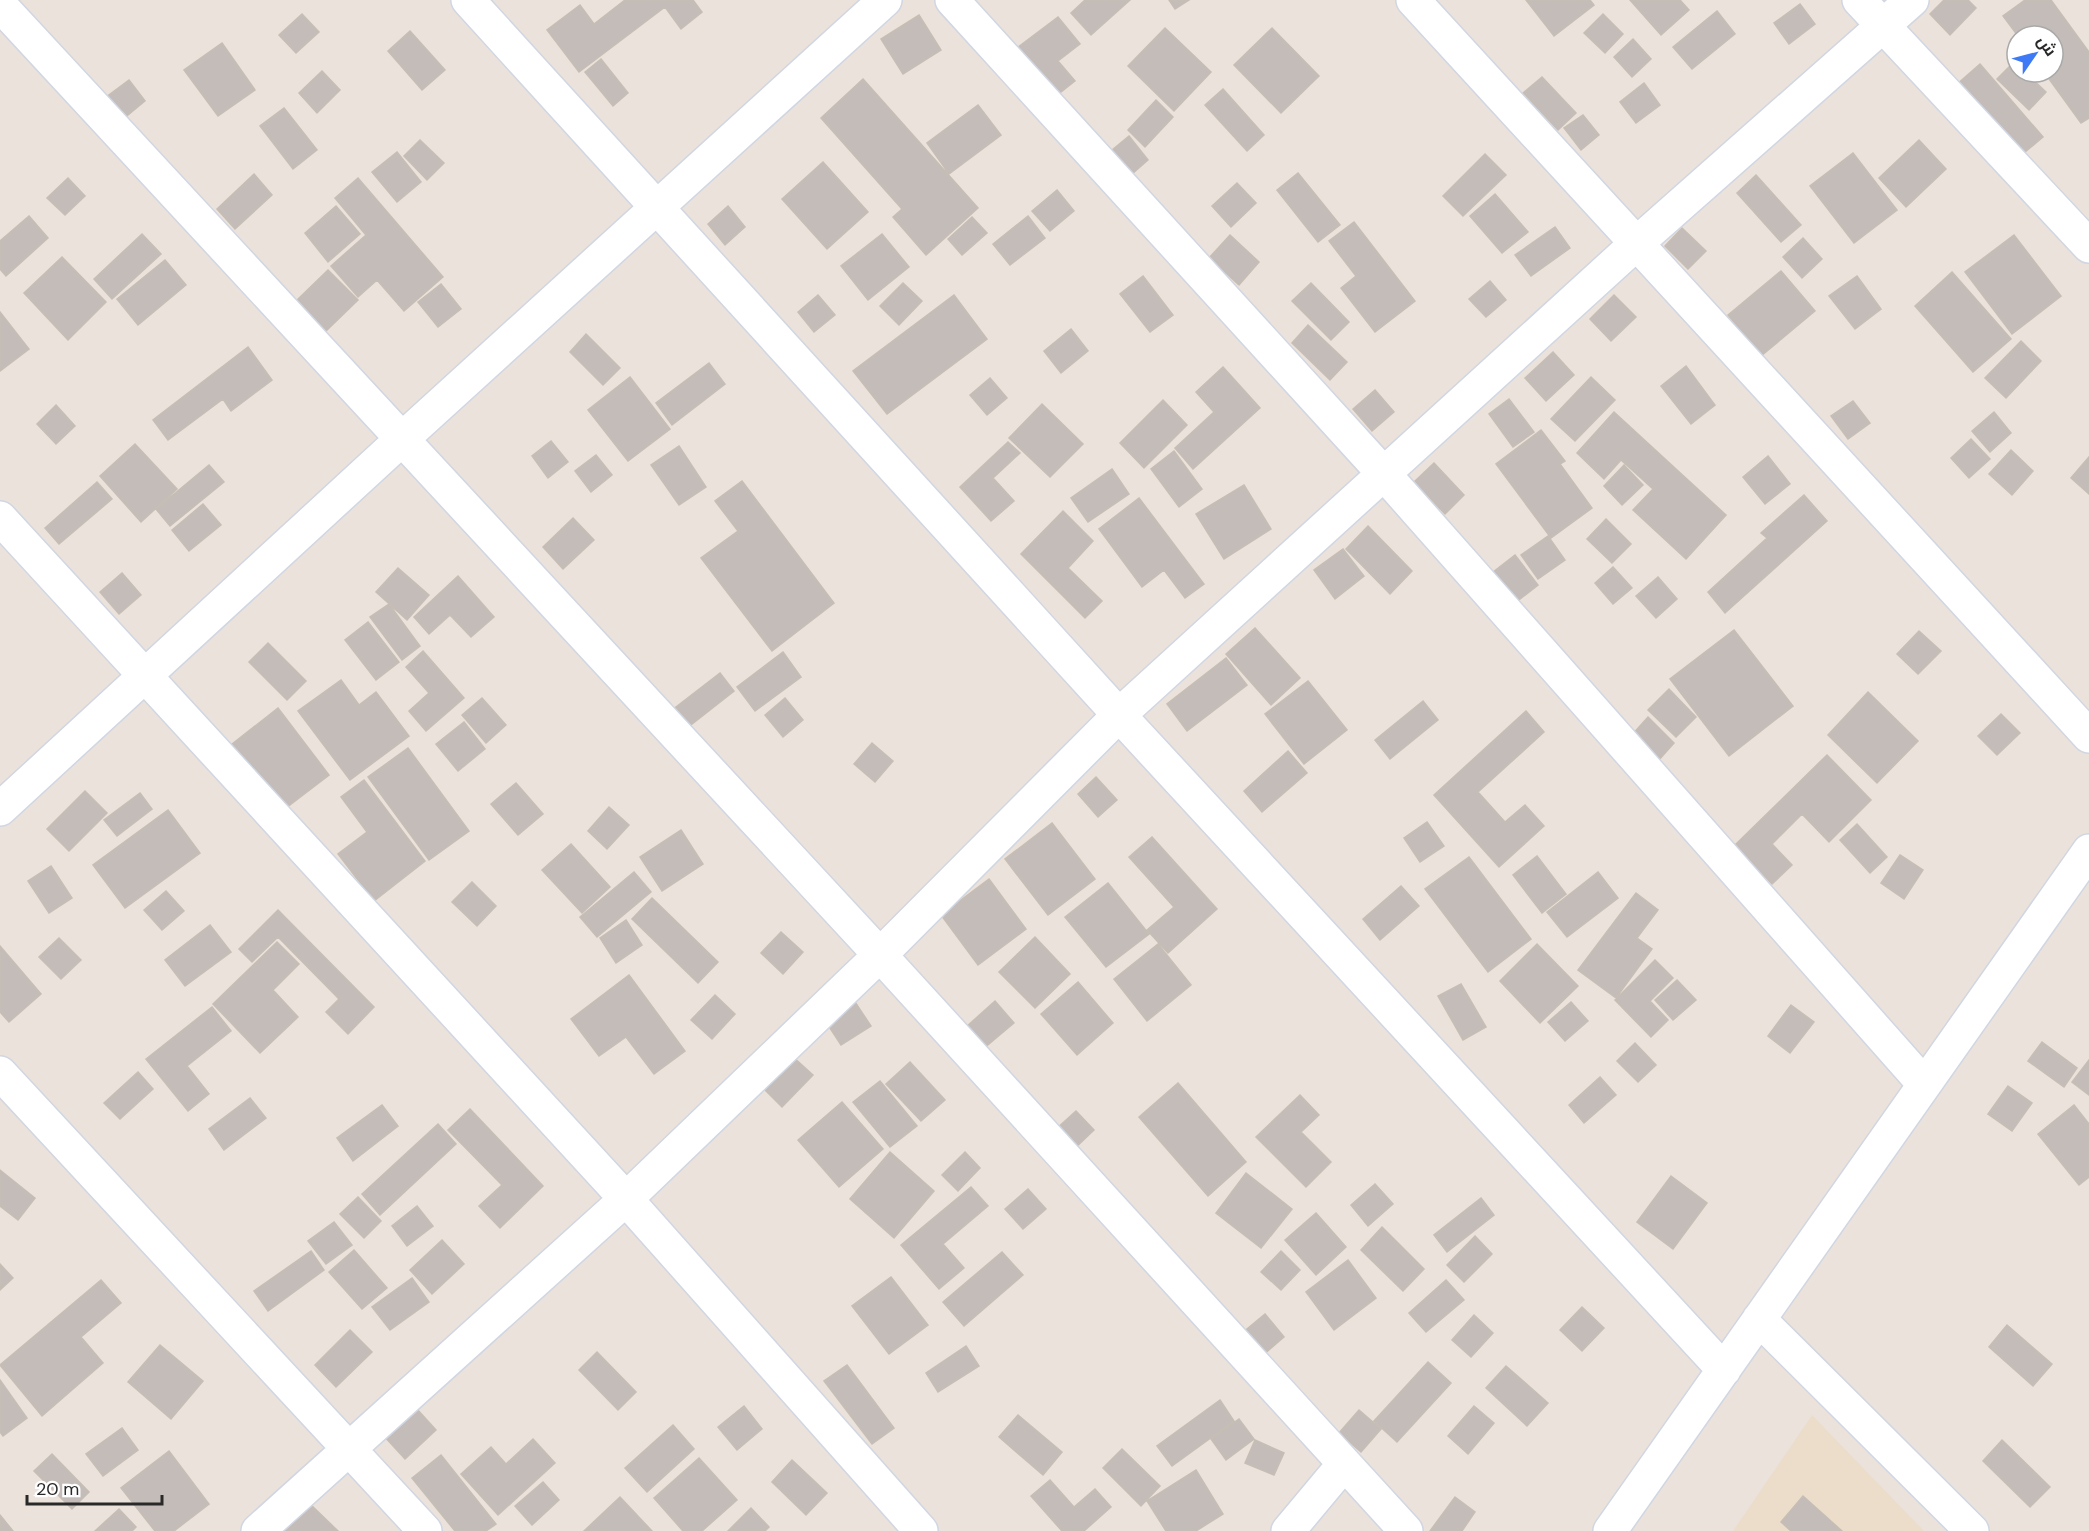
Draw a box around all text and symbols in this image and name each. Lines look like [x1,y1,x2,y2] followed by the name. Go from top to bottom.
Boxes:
[2005,24,2065,84] north arrow
[2032,31,2061,60] text: ش
[27,1468,162,1506] scale bar
[36,1477,79,1501] text: 20 m

